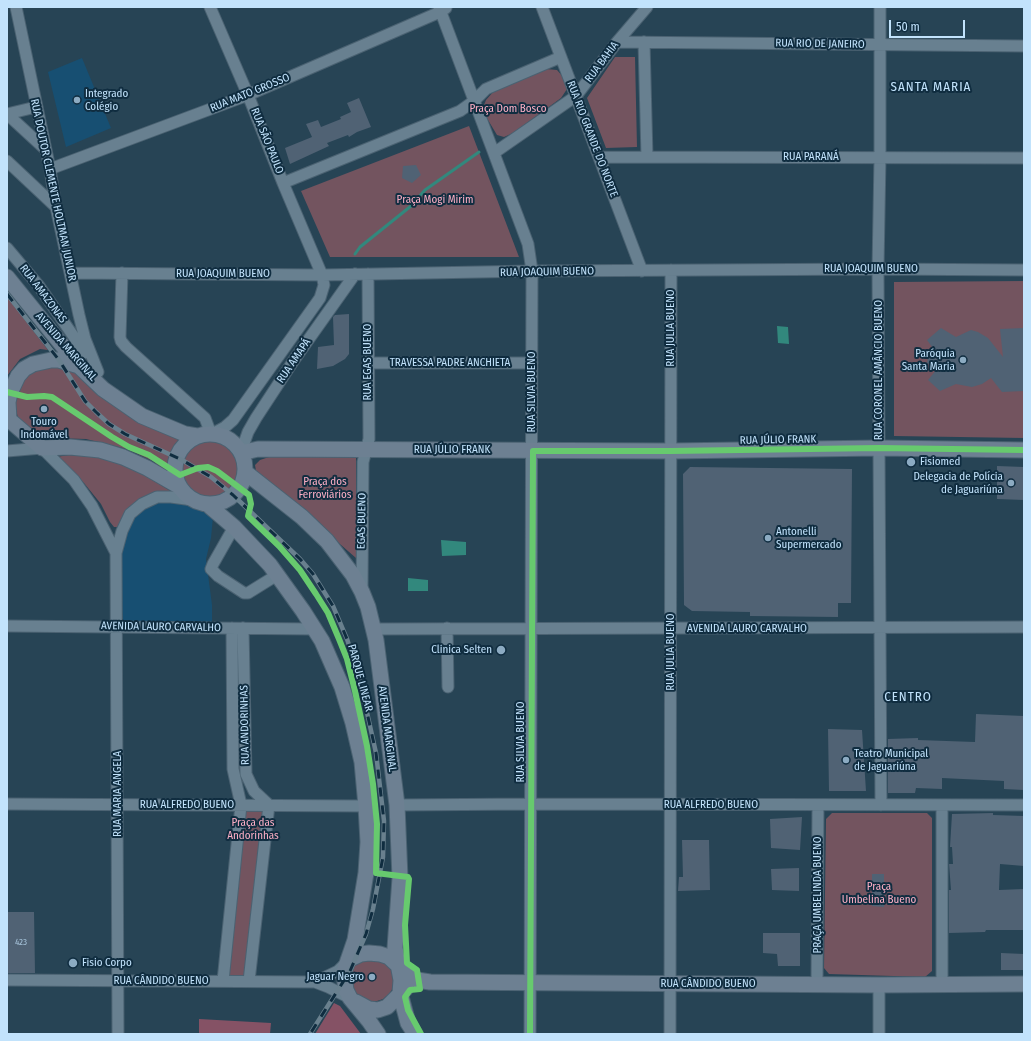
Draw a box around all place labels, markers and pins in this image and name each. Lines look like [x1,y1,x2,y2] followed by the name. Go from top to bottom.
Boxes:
[85,87,128,113] place label: Integrado Colégio
[72,95,82,105] marker: Integrado Colégio
[902,347,955,373] place label: Paróquia Santa Maria
[958,355,968,365] marker: Paróquia Santa Maria
[39,404,49,414] marker: Touro Indomável
[20,415,68,441] place label: Touro Indomável
[920,455,960,469] place label: Fisiomed
[905,456,917,468] marker: Fisiomed
[913,470,1003,496] place label: Delegacia de Polícia de Jaguariúna
[1006,478,1016,488] marker: Delegacia de Polícia de Jaguariúna
[776,525,841,551] place label: Antonelli Supermercado
[763,533,773,543] marker: Antonelli Supermercado
[431,643,492,657] place label: Clinica Selten
[495,644,507,656] marker: Clinica Selten
[854,747,928,773] place label: Teatro Municipal de Jaguariúna
[841,755,851,765] marker: Teatro Municipal de Jaguariúna
[82,956,132,970] place label: Fisio Corpo
[67,957,79,969] marker: Fisio Corpo
[306,970,364,984] place label: Jaguar Negro
[367,972,377,982] marker: Jaguar Negro

